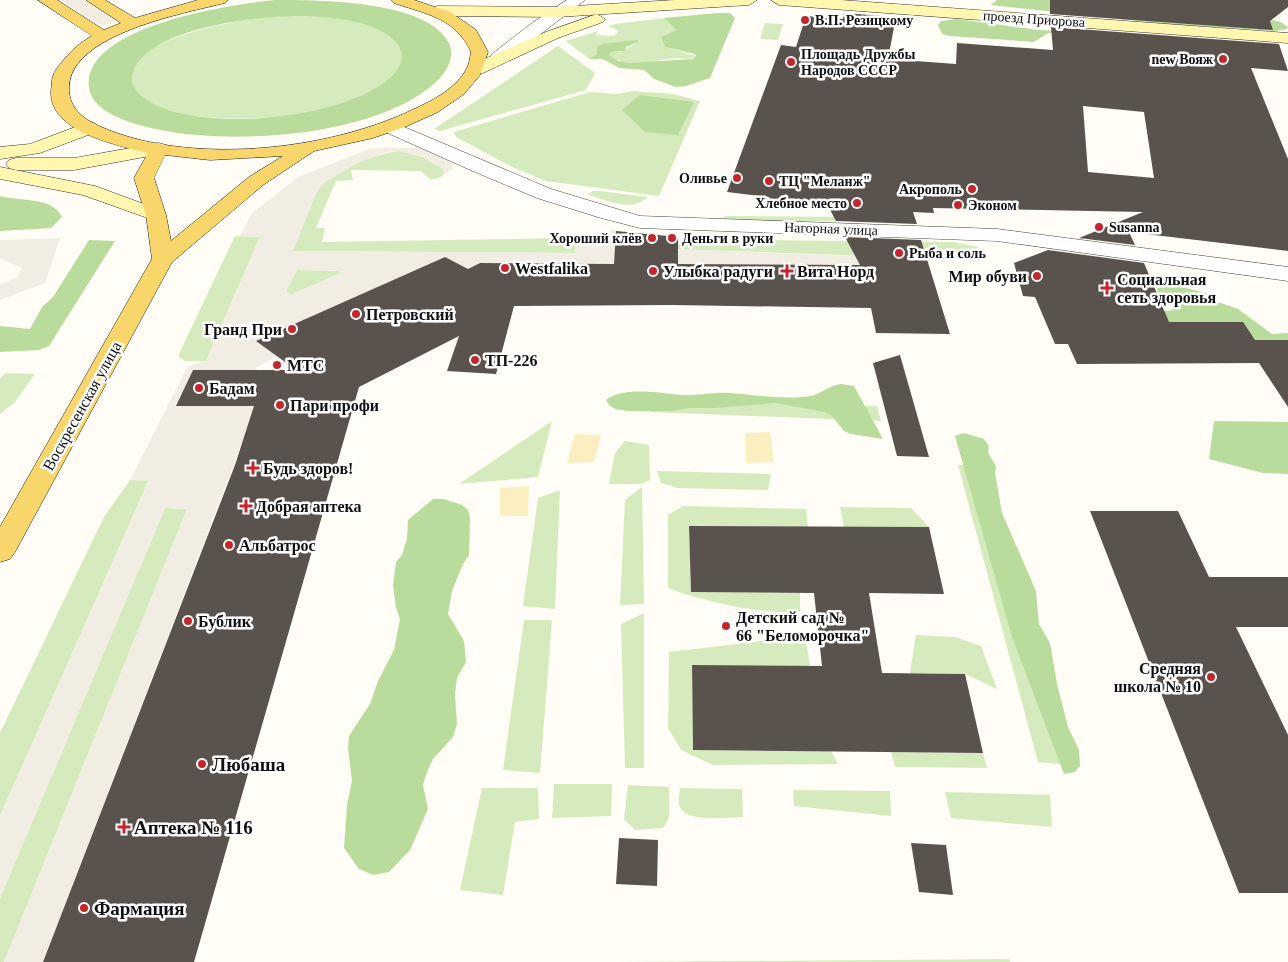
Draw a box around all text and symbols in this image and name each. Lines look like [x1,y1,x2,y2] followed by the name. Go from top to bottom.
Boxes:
[982,8,1086,30] street label: проезд Приорова
[815,13,913,28] place label: В.П. Резицкому
[799,14,811,26] marker: В.П. Резицкому
[801,47,916,78] place label: Площадь Дружбы Народов СССР
[1152,52,1214,67] place label: new Вояж
[1217,53,1229,65] marker: new Вояж
[785,56,797,68] marker: Площадь Дружбы Народов СССР
[679,171,727,186] place label: Оливье
[731,172,743,184] marker: Оливье
[779,174,871,189] place label: ТЦ "Меланж"
[763,175,775,187] marker: ТЦ "Меланж"
[899,182,963,197] place label: Акрополь
[966,183,978,195] marker: Акрополь
[755,196,847,211] place label: Хлебное место
[851,197,863,209] marker: Хлебное место
[968,198,1017,213] place label: Эконом
[952,199,964,211] marker: Эконом
[784,220,879,238] street label: Нагорная улица
[1109,220,1160,235] place label: Susanna
[1093,221,1105,233] marker: Susanna
[549,231,642,246] place label: Хороший клёв
[682,231,773,246] place label: Деньги в руки
[646,232,658,244] marker: Хороший клёв
[666,232,678,244] marker: Деньги в руки
[909,246,986,261] place label: Рыба и соль
[893,247,905,259] marker: Рыба и соль
[515,260,588,277] place label: Westfalika
[499,262,511,274] marker: Westfalika
[663,263,773,281] place label: Улыбка радуги
[797,263,874,281] place label: Вита Норд
[647,265,659,277] marker: Улыбка радуги
[781,265,793,277] marker: Вита Норд
[949,268,1027,286] place label: Мир обуви
[1031,270,1043,282] marker: Мир обуви
[1117,271,1217,307] place label: Социальная сеть здоровья
[1101,282,1113,294] marker: Социальная сеть здоровья
[366,306,454,324] place label: Петровский
[350,308,362,320] marker: Петровский
[204,321,282,339] place label: Гранд При
[286,323,298,335] marker: Гранд При
[39,338,125,474] street label: Воскресенская улица
[485,352,537,369] place label: ТП-226
[469,354,481,366] marker: ТП-226
[287,357,324,374] place label: МТС
[271,359,283,371] marker: МТС
[209,380,255,397] place label: Бадам
[193,382,205,394] marker: Бадам
[290,397,379,415] place label: Пари профи
[274,399,286,411] marker: Пари профи
[263,460,353,478] place label: Будь здоров!
[247,462,259,474] marker: Будь здоров!
[256,498,362,516] place label: Добрая аптека
[240,500,252,512] marker: Добрая аптека
[239,537,316,555] place label: Альбатрос
[223,539,235,551] marker: Альбатрос
[736,609,869,645] place label: Детский сад № 66 "Беломорочка"
[198,613,252,631] place label: Бублик
[182,615,194,627] marker: Бублик
[720,620,732,632] marker: Детский сад № 66 "Беломорочка"
[1114,660,1201,695] place label: Средняя школа № 10
[1205,671,1217,683] marker: Средняя школа № 10
[212,754,286,775] place label: Любаша
[196,758,208,770] marker: Любаша
[134,817,253,838] place label: Аптека № 116
[118,821,130,833] marker: Аптека № 116
[94,898,185,919] place label: Фармация
[78,902,90,914] marker: Фармация

